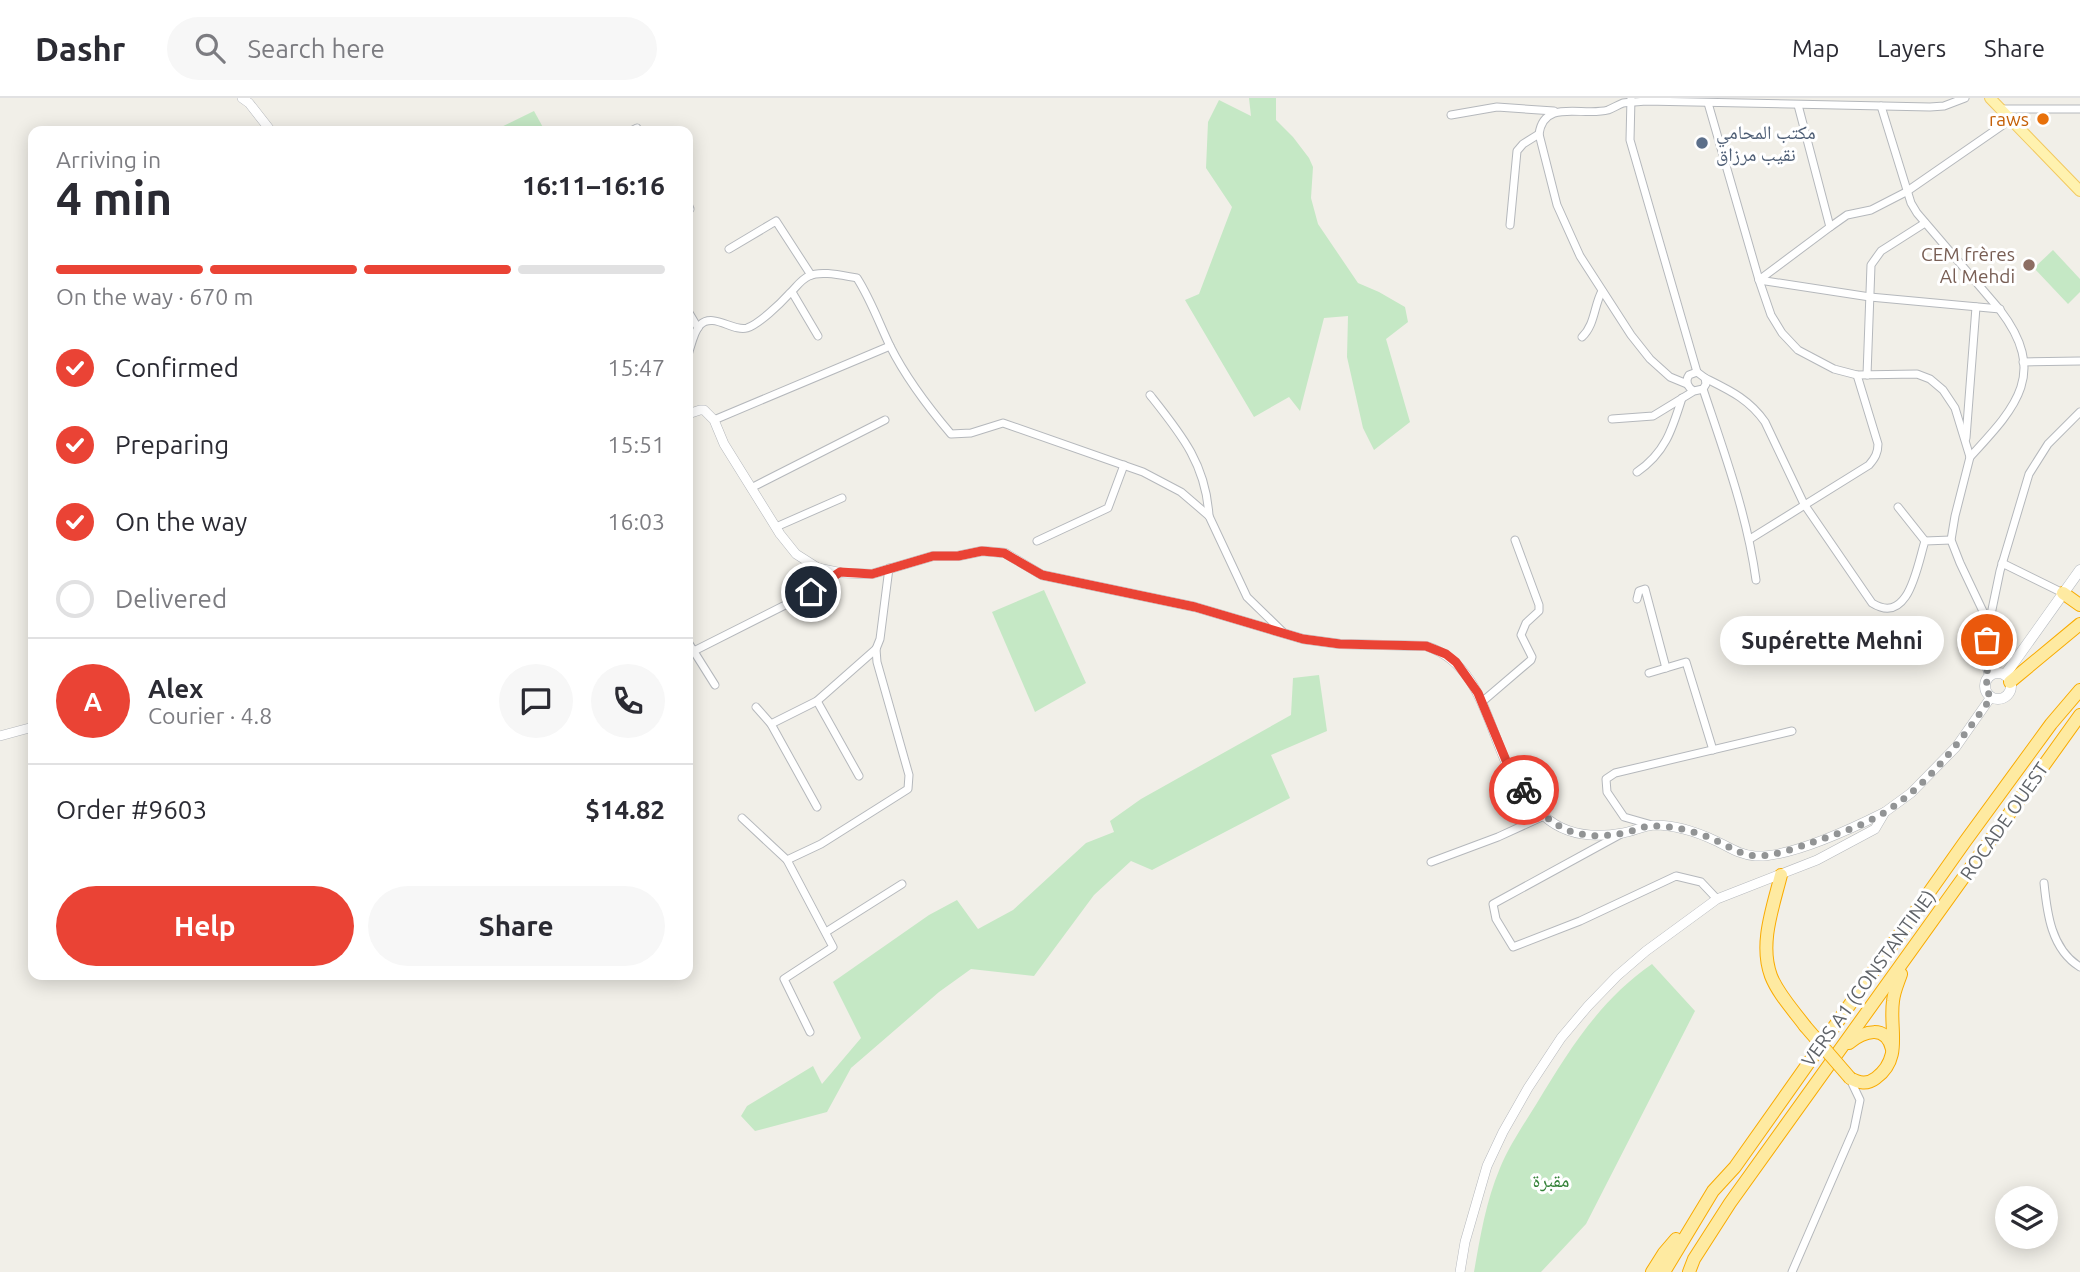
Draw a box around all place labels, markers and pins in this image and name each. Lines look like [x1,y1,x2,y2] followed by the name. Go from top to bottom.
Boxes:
[1989,108,2029,130] place label: raws
[2035,111,2051,127] marker: raws
[1716,121,1816,166] place label: مكتب المحامي نقيب مرزاق
[1694,135,1710,151] marker: مكتب المحامي نقيب مرزاق
[1921,243,2015,287] place label: CEM frères Al Mehdi
[2021,257,2037,273] marker: CEM frères Al Mehdi
[781,562,841,622] pin
[1957,610,2017,670] pin
[1721,616,1945,664] callout: Supérette Mehni

